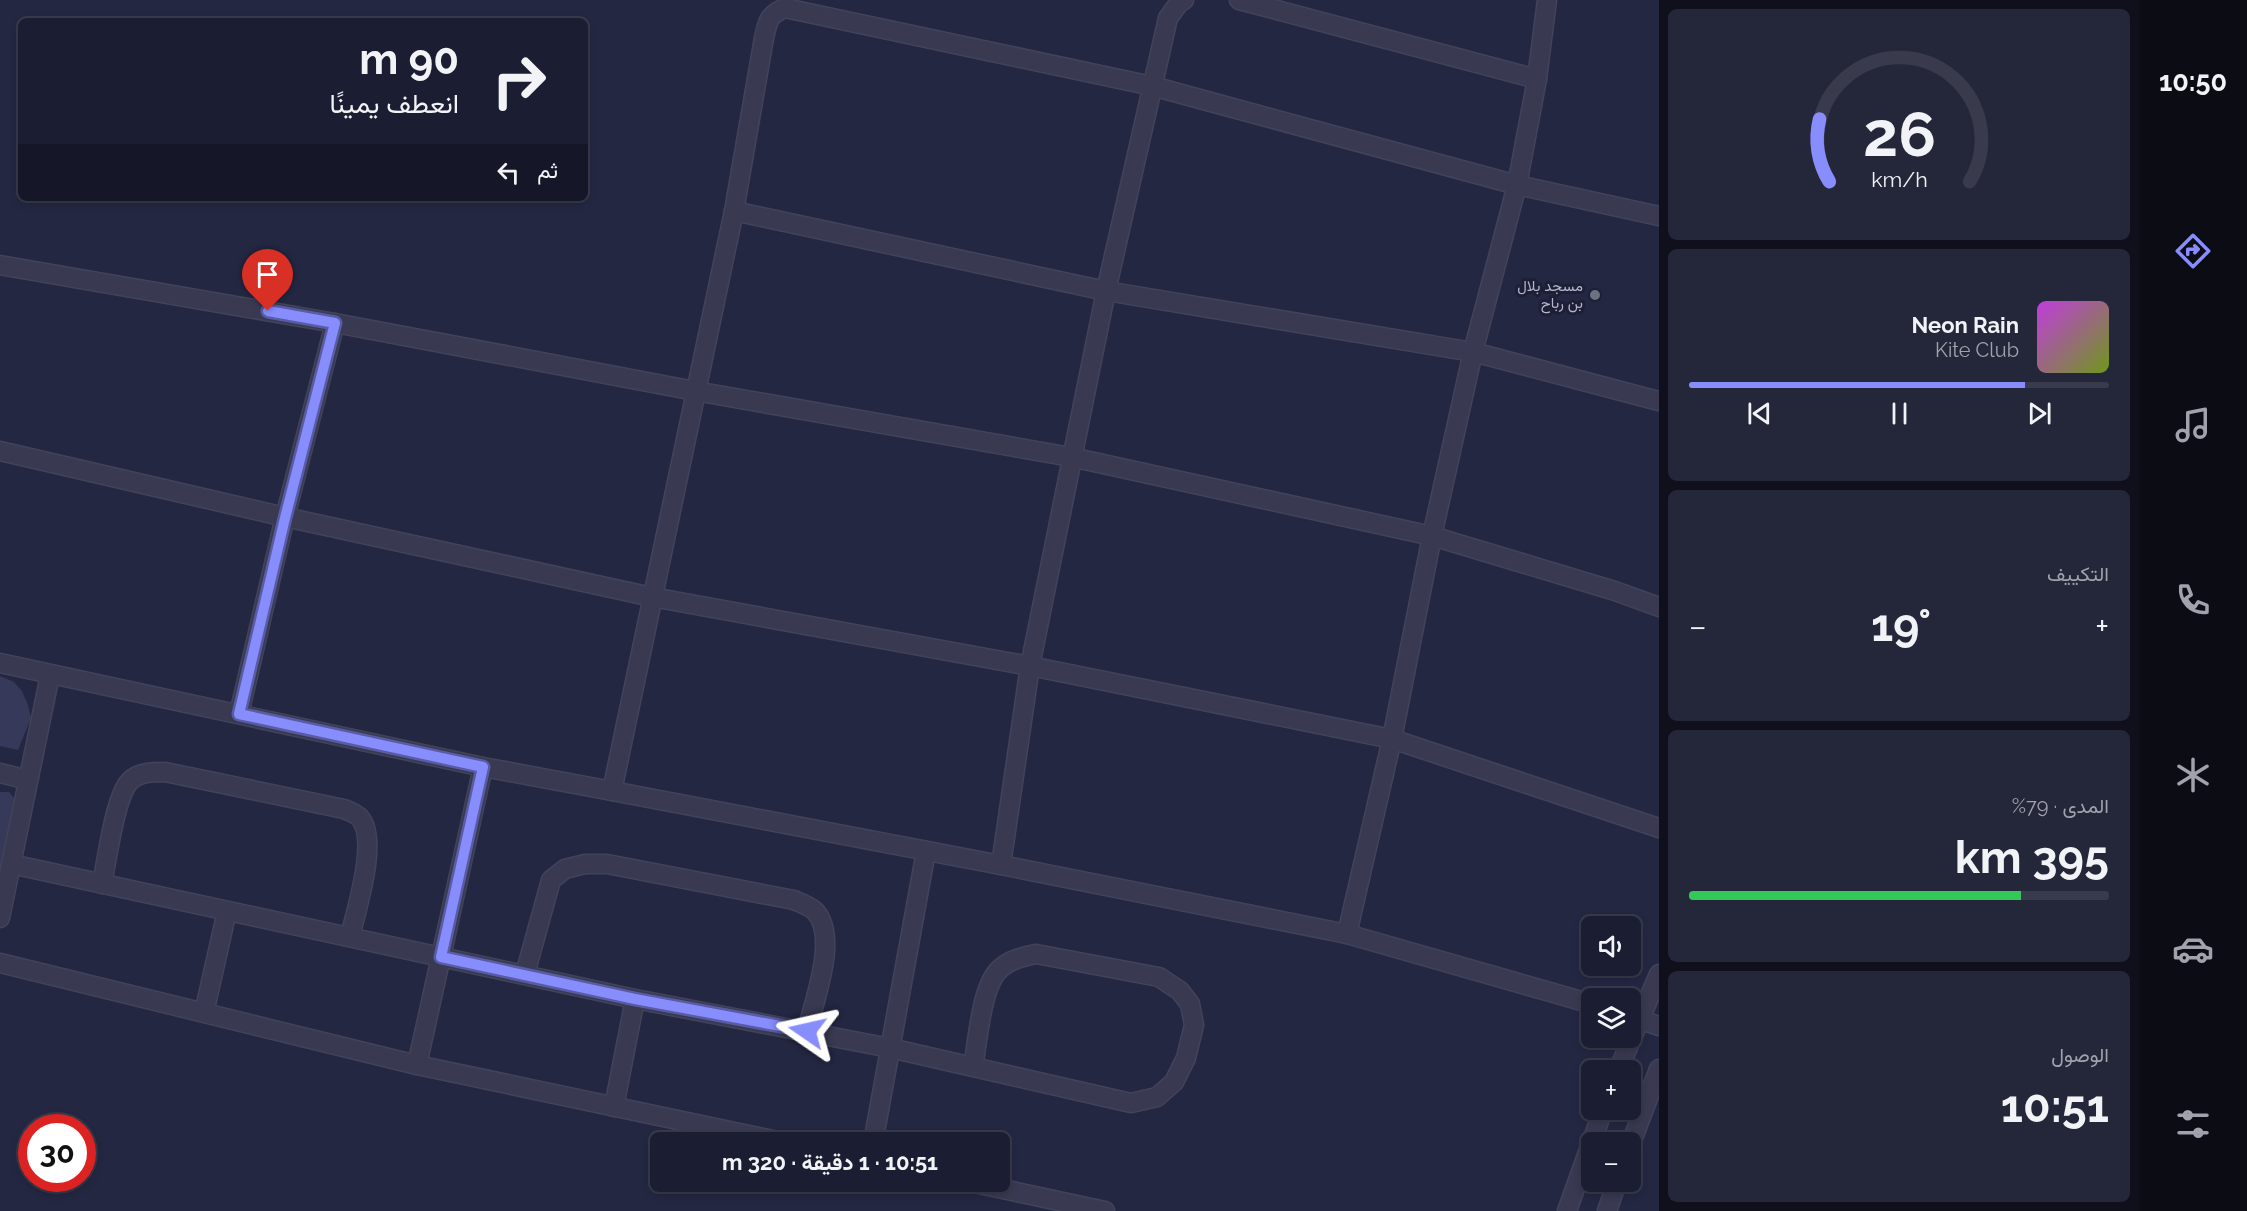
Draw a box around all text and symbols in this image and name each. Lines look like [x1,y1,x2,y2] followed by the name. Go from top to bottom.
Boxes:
[359,35,459,84] text: 90 m
[480,42,558,120] icon: right
[2159,66,2227,97] text: 10:50
[330,88,459,119] text: انعطف يمينًا
[1862,97,1936,171] text: 26
[492,156,525,189] icon: left
[537,157,558,183] text: ثم
[1871,167,1927,192] text: km/h
[2172,230,2214,272] icon: directions
[242,249,293,311] pin
[251,258,284,291] icon: arrive
[1517,277,1583,314] place label: مسجد بلال بن رباح
[1588,288,1602,302] marker: مسجد بلال بن رباح
[1911,312,2019,338] text: Neon Rain
[1935,338,2019,362] text: Kite Club
[1743,397,1776,430] icon: previous
[1883,397,1916,430] icon: pause
[2023,397,2056,430] icon: next
[2172,404,2214,446] icon: music
[2047,562,2109,586] text: التكييف
[2172,579,2214,621] icon: phone
[1871,599,1931,652] text: 19°
[1689,607,1707,646] text: −
[2095,607,2109,646] text: +
[2172,754,2214,796] icon: climate
[2012,794,2109,818] text: المدى · 79%
[1955,831,2109,884] text: 395 km
[1581,916,1641,1192] map controls
[1581,916,1641,976] button: sound
[2172,928,2214,970] icon: car
[1581,988,1641,1048] button: layers
[775,999,839,1063] position arrow
[2051,1043,2109,1067] text: الوصول
[1581,1060,1641,1120] button: +
[2001,1080,2109,1133] text: 10:51
[2172,1103,2214,1145] icon: filters
[18,1114,96,1192] speed limit sign: 30
[1581,1132,1641,1192] button: −
[722,1149,938,1175] text: 10:51 · 1 دقيقة · 320 m

